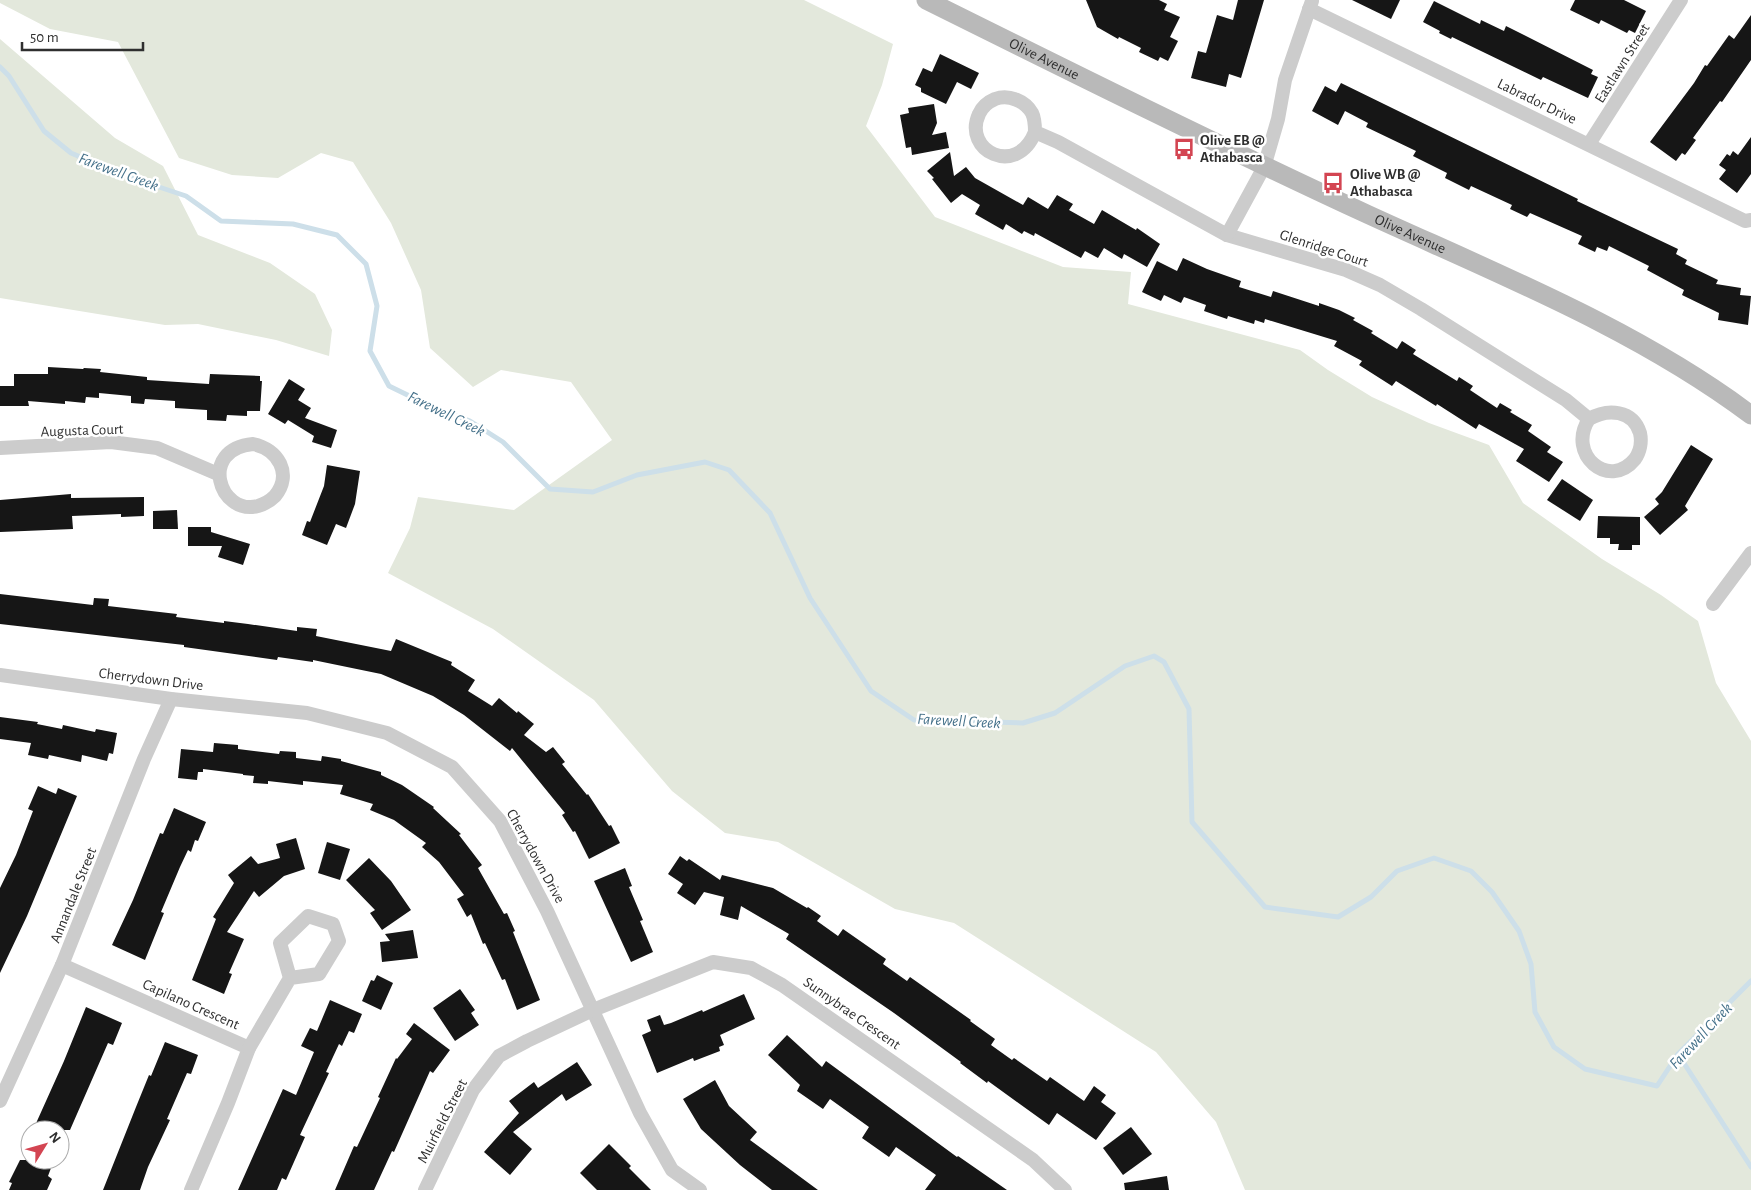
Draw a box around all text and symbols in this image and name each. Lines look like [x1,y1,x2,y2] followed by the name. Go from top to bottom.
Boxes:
[22,20,144,52] scale bar
[1592,21,1653,106] street label: Eastlawn Street
[30,30,59,45] text: 50 m
[1007,35,1082,83] street label: Olive Avenue
[1495,76,1579,127] street label: Labrador Drive
[1200,133,1265,165] place label: Olive EB @ Athabasca
[1171,136,1197,162] bus stop icon: Olive EB @ Athabasca
[77,150,161,194] water label: Farewell Creek
[1350,167,1421,199] place label: Olive WB @ Athabasca
[1320,170,1346,196] bus stop icon: Olive WB @ Athabasca
[1372,212,1448,257] street label: Olive Avenue
[1278,227,1370,270] street label: Glenridge Court
[405,388,488,439] water label: Farewell Creek
[40,422,124,439] street label: Augusta Court
[98,666,204,693] street label: Cherrydown Drive
[917,711,1001,731] water label: Farewell Creek
[504,807,568,906] street label: Cherrydown Drive
[48,845,100,945] street label: Annandale Street
[800,974,903,1053] street label: Sunnybrae Crescent
[140,976,242,1033] street label: Capilano Crescent
[1666,1000,1735,1072] water label: Farewell Creek
[415,1077,470,1166] street label: Muirfield Street
[20,1120,70,1170] north arrow
[46,1130,63,1146] text: N

